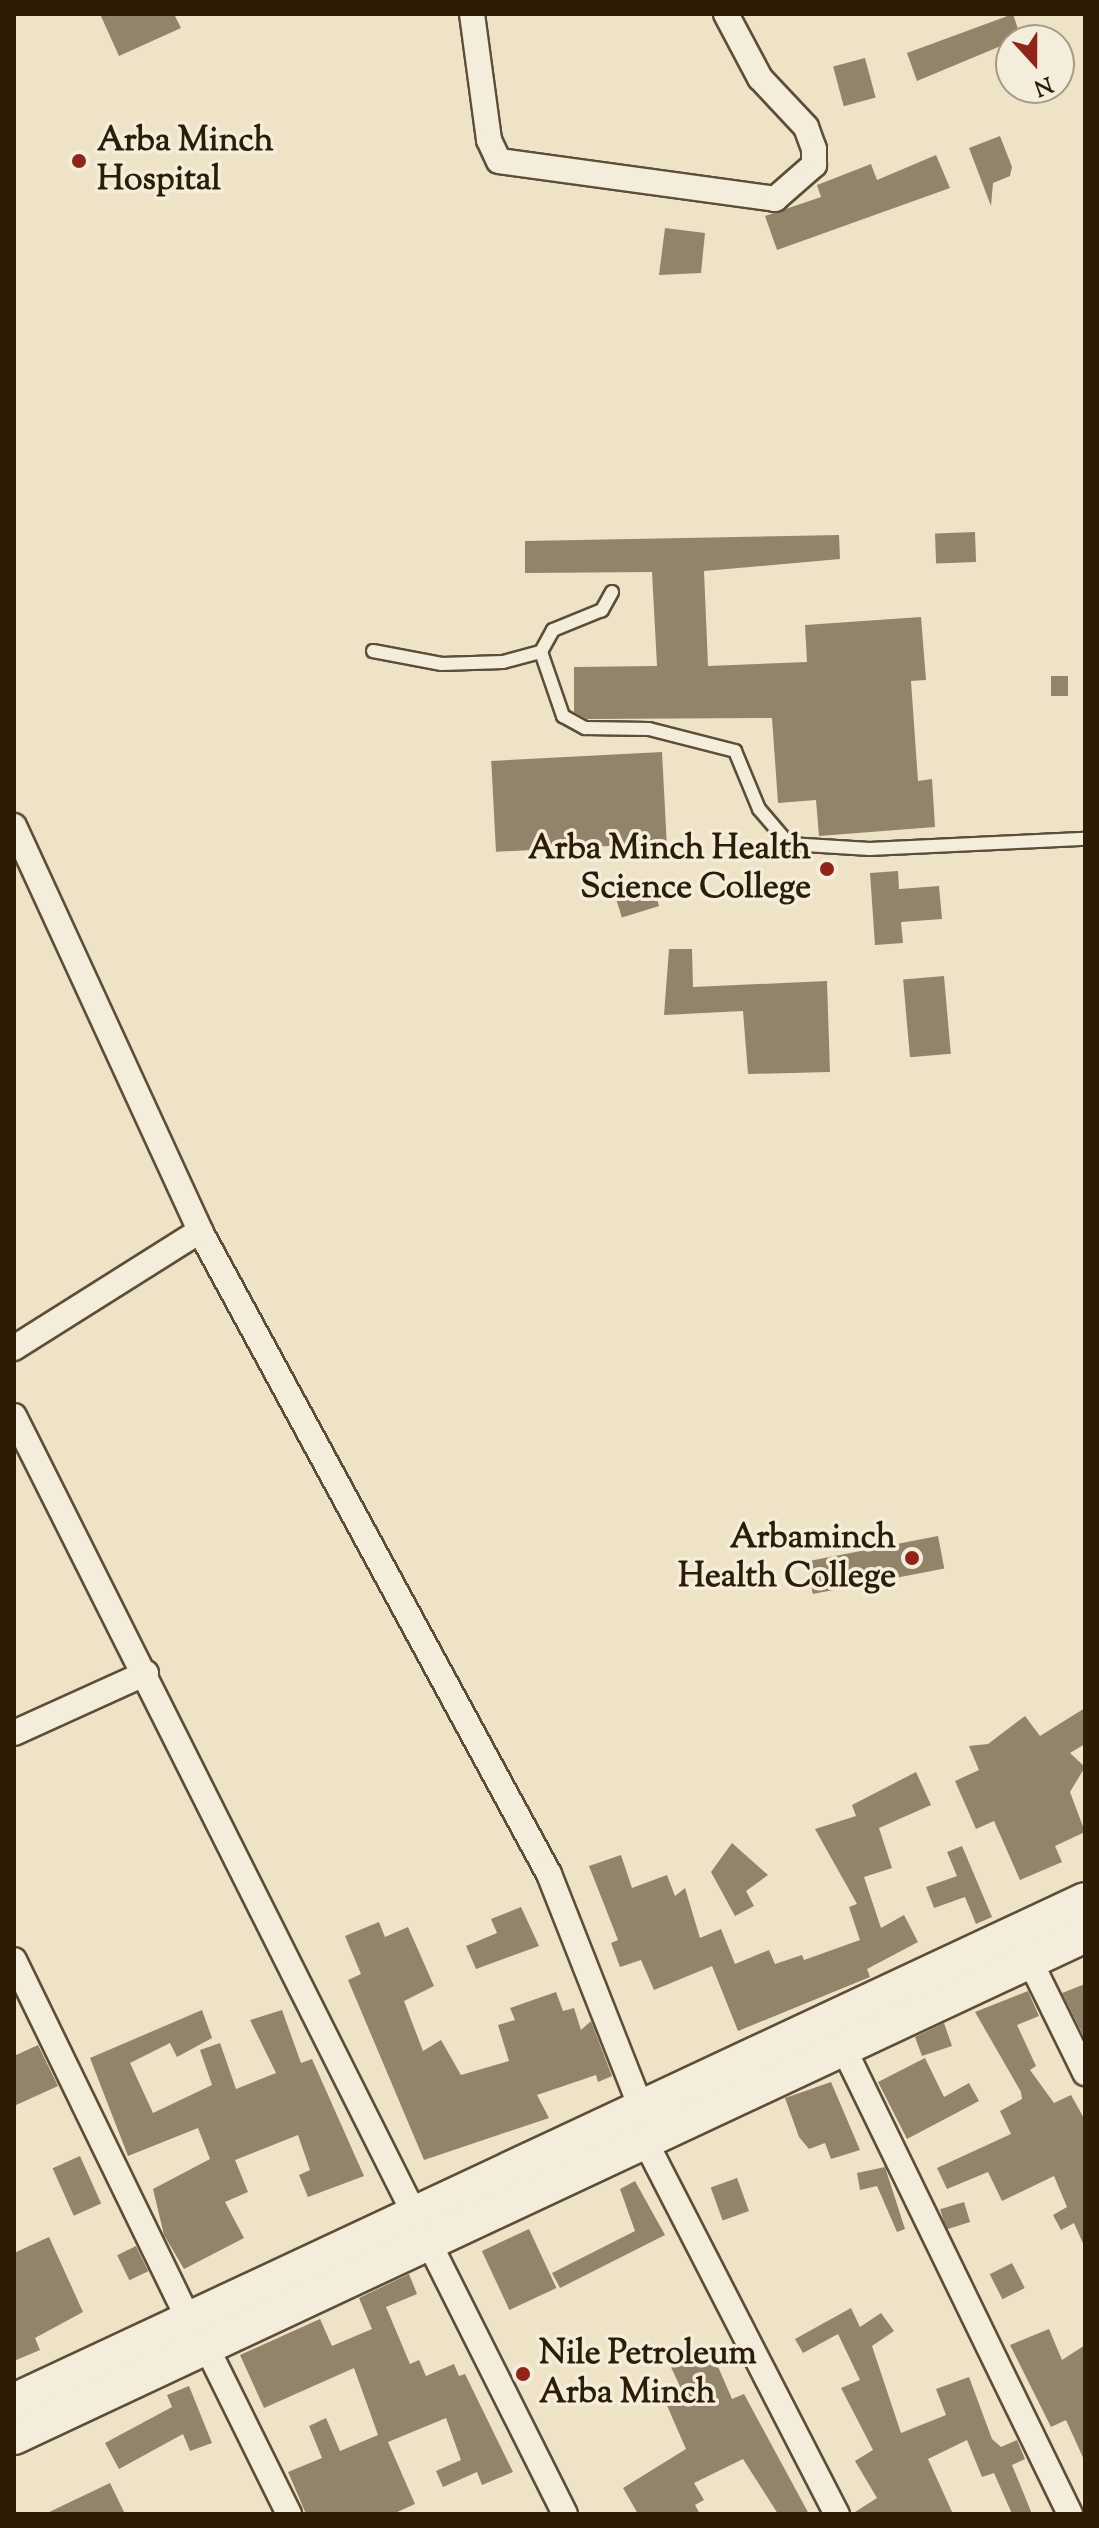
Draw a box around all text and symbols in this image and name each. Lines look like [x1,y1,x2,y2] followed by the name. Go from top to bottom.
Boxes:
[995,24,1075,104] north arrow
[1029,66,1057,103] text: N
[97,121,274,200] place label: Arba Minch Hospital
[68,150,90,172] marker: Arba Minch Hospital
[528,829,811,908] place label: Arba Minch Health Science College
[818,860,836,878] marker: Arba Minch Health Science College
[678,1518,896,1598] place label: Arbaminch Health College
[903,1549,921,1567] marker: Arbaminch Health College
[539,2334,757,2414] place label: Nile Petroleum Arba Minch
[514,2365,532,2383] marker: Nile Petroleum Arba Minch

